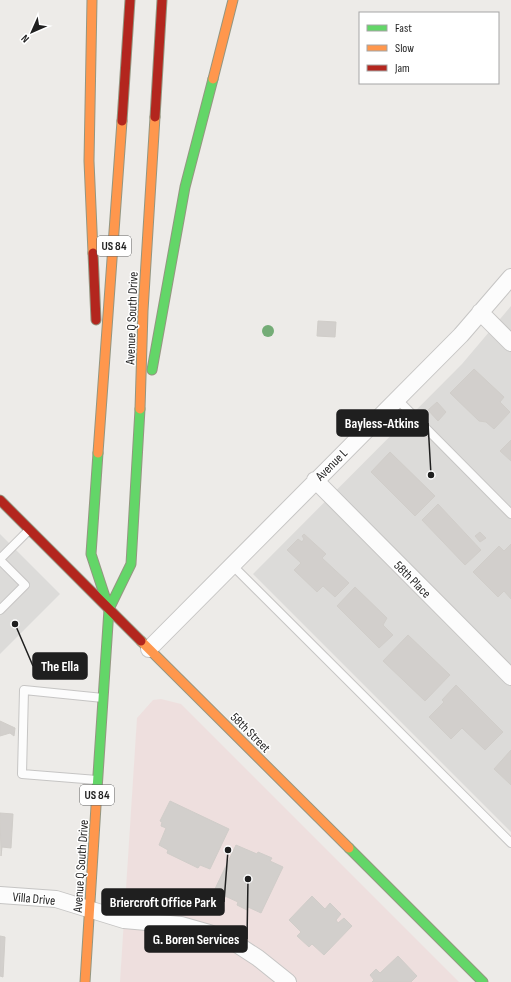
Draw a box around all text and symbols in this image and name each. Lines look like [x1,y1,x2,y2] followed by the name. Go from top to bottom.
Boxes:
[12,12,52,52] north arrow
[359,12,499,84] legend
[395,21,412,36] text: Fast
[19,32,32,45] text: N
[395,41,414,56] text: Slow
[394,61,410,76] text: Jam
[97,236,131,256] road number: US 84
[122,271,142,366] street label: Avenue Q South Drive
[337,410,428,436] callout: Bayless-Atkins
[345,415,419,432] text: Bayless-Atkins
[312,445,351,485] street label: Avenue L
[390,558,434,602] street label: 58th Place
[33,653,87,679] callout: The Ella
[41,658,79,675] text: The Ella
[227,709,274,756] street label: 58th Street
[80,785,114,805] road number: US 84
[70,819,92,914] street label: Avenue Q South Drive
[12,889,56,909] street label: Villa Drive
[102,889,224,915] callout: Briercroft Office Park
[110,894,216,911] text: Briercroft Office Park
[145,926,247,952] callout: G. Boren Services
[153,931,239,948] text: G. Boren Services

